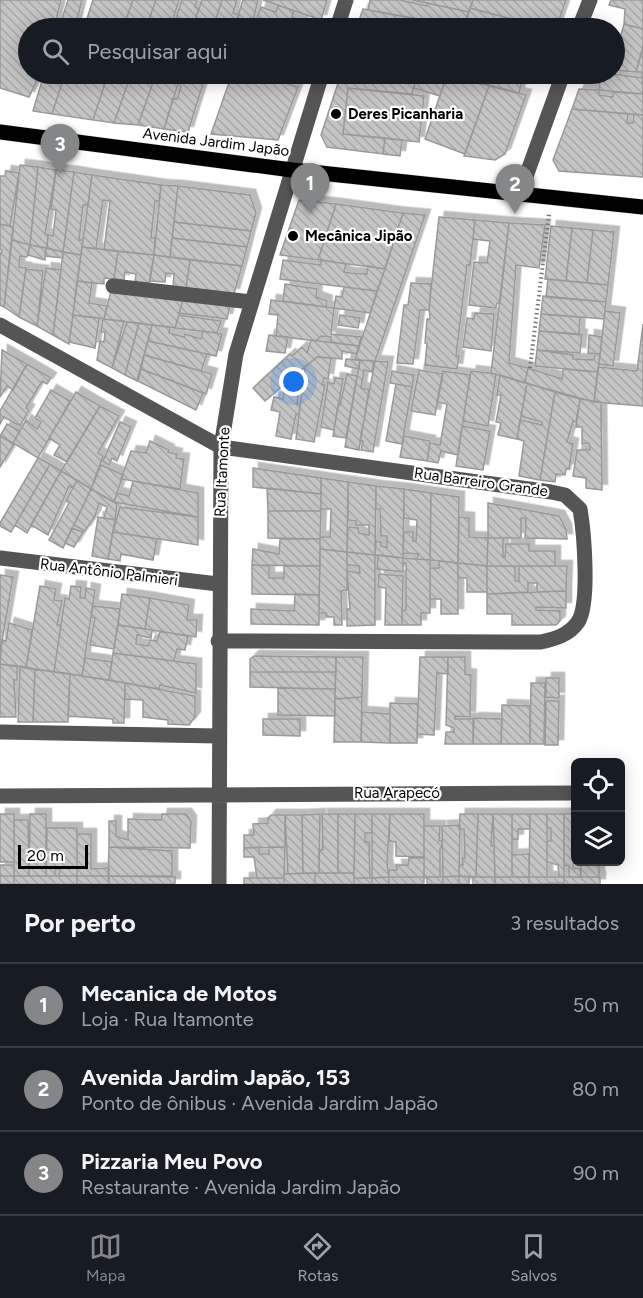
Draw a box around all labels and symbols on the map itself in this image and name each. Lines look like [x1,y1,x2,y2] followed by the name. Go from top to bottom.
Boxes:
[348,105,463,123] place label: Deres Picanharia
[329,107,343,121] marker: Deres Picanharia
[40,124,80,174] pin: 3
[142,124,291,160] street label: Avenida Jardim Japão
[290,164,330,213] pin: 1
[496,164,534,214] pin: 2
[305,227,413,245] place label: Mecânica Jipão
[286,229,300,243] marker: Mecânica Jipão
[279,367,308,396] your location
[211,427,233,517] street label: Rua Itamonte
[413,464,549,500] street label: Rua Barreiro Grande
[39,555,179,589] street label: Rua Antônio Palmieri
[354,784,440,802] street label: Rua Arapecó
[18,842,88,870] scale bar

